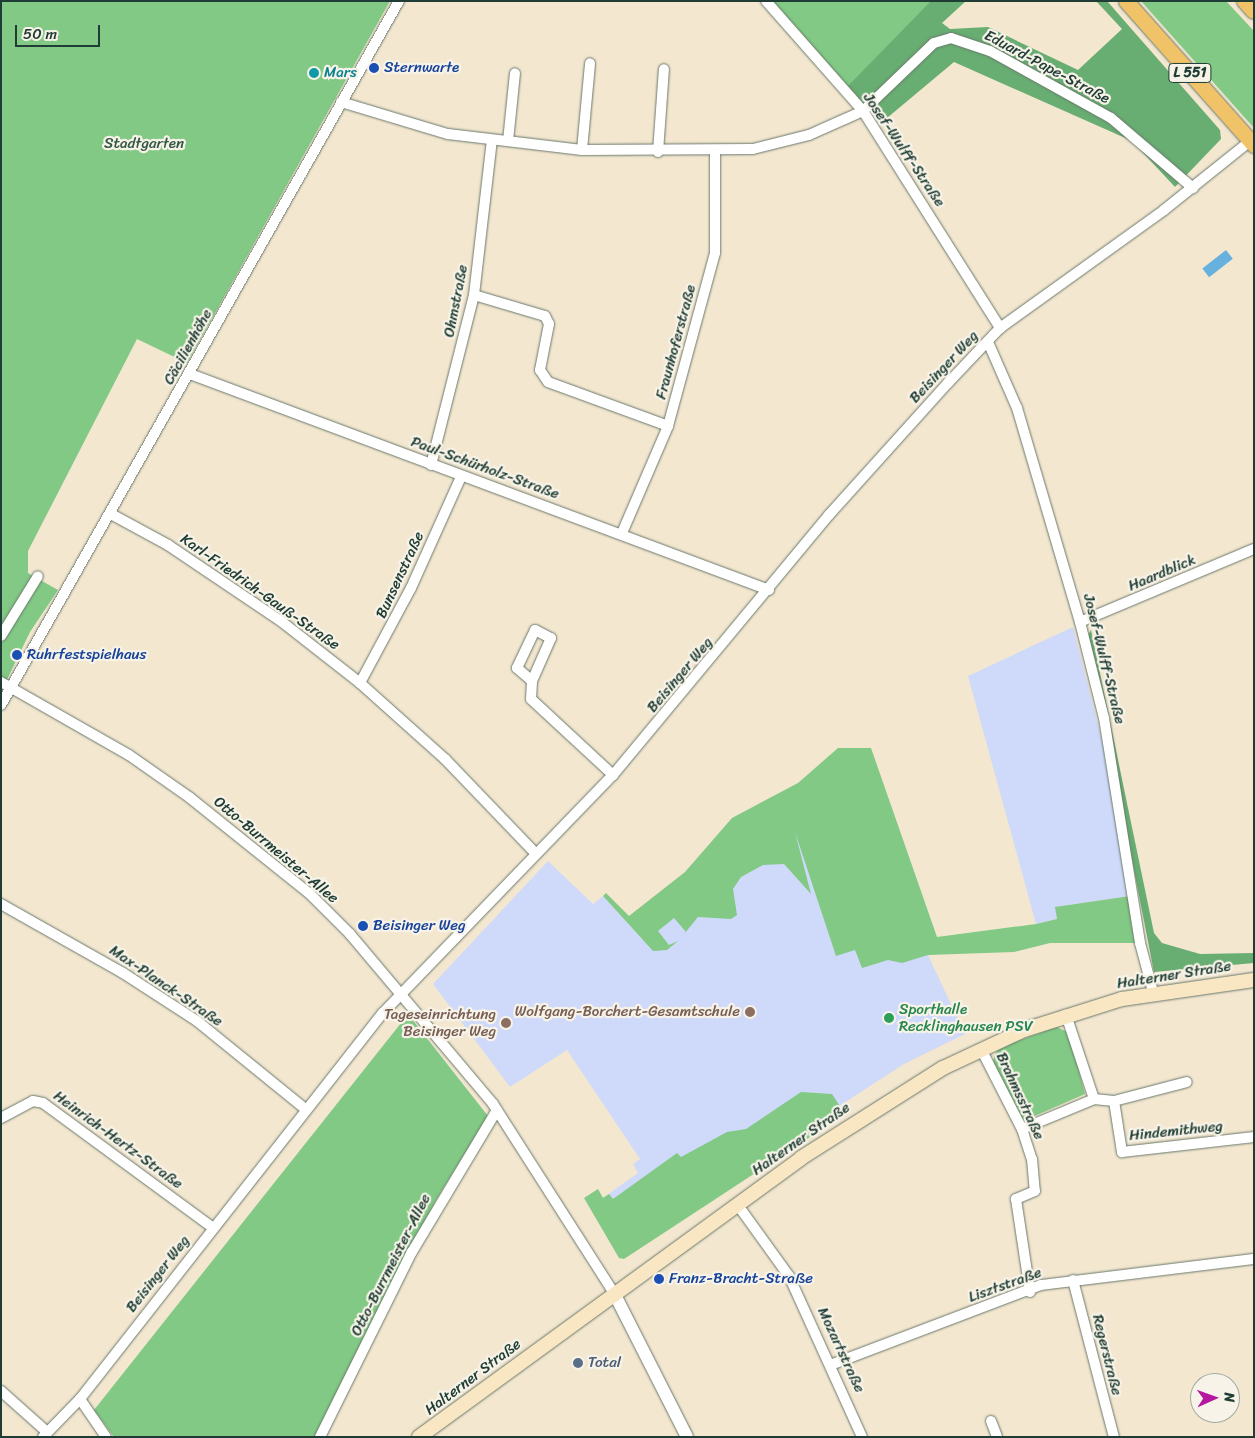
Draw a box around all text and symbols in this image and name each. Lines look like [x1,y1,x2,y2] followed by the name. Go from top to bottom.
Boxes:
[18,15,102,47] scale bar
[23,21,57,47] text: 50 m
[981,26,1113,108] street label: Eduard-Pape-Straße
[384,59,459,77] place label: Sternwarte
[368,62,380,74] marker: Sternwarte
[1168,62,1212,84] road number: L 551
[324,64,357,82] place label: Mars
[308,67,320,79] marker: Mars
[859,90,949,210] street label: Josef-Wulff-Straße
[104,135,184,153] park label: Stadtgarten
[440,263,472,339] street label: Ohmstraße
[652,283,700,401] street label: Fraunhoferstraße
[160,306,216,388] street label: Cäcilienhöhe
[906,327,982,407] street label: Beisinger Weg
[408,433,562,503] street label: Paul-Schürholz-Straße
[372,529,428,621] street label: Bunsenstraße
[177,530,343,654] street label: Karl-Friedrich-Gauß-Straße
[1126,551,1198,595] street label: Haardblick
[1079,592,1129,726] street label: Josef-Wulff-Straße
[643,634,717,716] street label: Beisinger Weg
[27,646,146,664] place label: Ruhrfestspielhaus
[11,649,23,661] marker: Ruhrfestspielhaus
[210,793,342,907] street label: Otto-Burrmeister-Allee
[373,917,466,935] place label: Beisinger Weg
[357,920,369,932] marker: Beisinger Weg
[106,941,226,1031] street label: Max-Planck-Straße
[1115,957,1233,993] street label: Halterner Straße
[899,1000,1033,1035] place label: Sporthalle Recklinghausen PSV
[515,1003,740,1021] place label: Wolfgang-Borchert-Gesamtschule
[384,1005,496,1040] place label: Tageseinrichtung Beisinger Weg
[744,1006,756,1018] marker: Wolfgang-Borchert-Gesamtschule
[883,1012,895,1024] marker: Sporthalle Recklinghausen PSV
[500,1017,512,1029] marker: Tageseinrichtung Beisinger Weg
[992,1050,1048,1142] street label: Brahmsstraße
[50,1087,186,1193] street label: Heinrich-Hertz-Straße
[748,1098,854,1180] street label: Halterner Straße
[1128,1117,1224,1145] street label: Hindemithweg
[347,1191,435,1339] street label: Otto-Burrmeister-Allee
[122,1232,194,1316] street label: Beisinger Weg
[966,1263,1044,1307] street label: Lisztstraße
[669,1270,813,1288] place label: Franz-Bracht-Straße
[653,1273,665,1285] marker: Franz-Bracht-Straße
[813,1305,869,1395] street label: Mozartstraße
[1088,1313,1126,1397] street label: Regerstraße
[421,1335,525,1419] street label: Halterner Straße
[588,1354,621,1372] place label: Total
[572,1357,584,1369] marker: Total
[1190,1373,1240,1423] north arrow
[1217,1392,1242,1403] text: N

